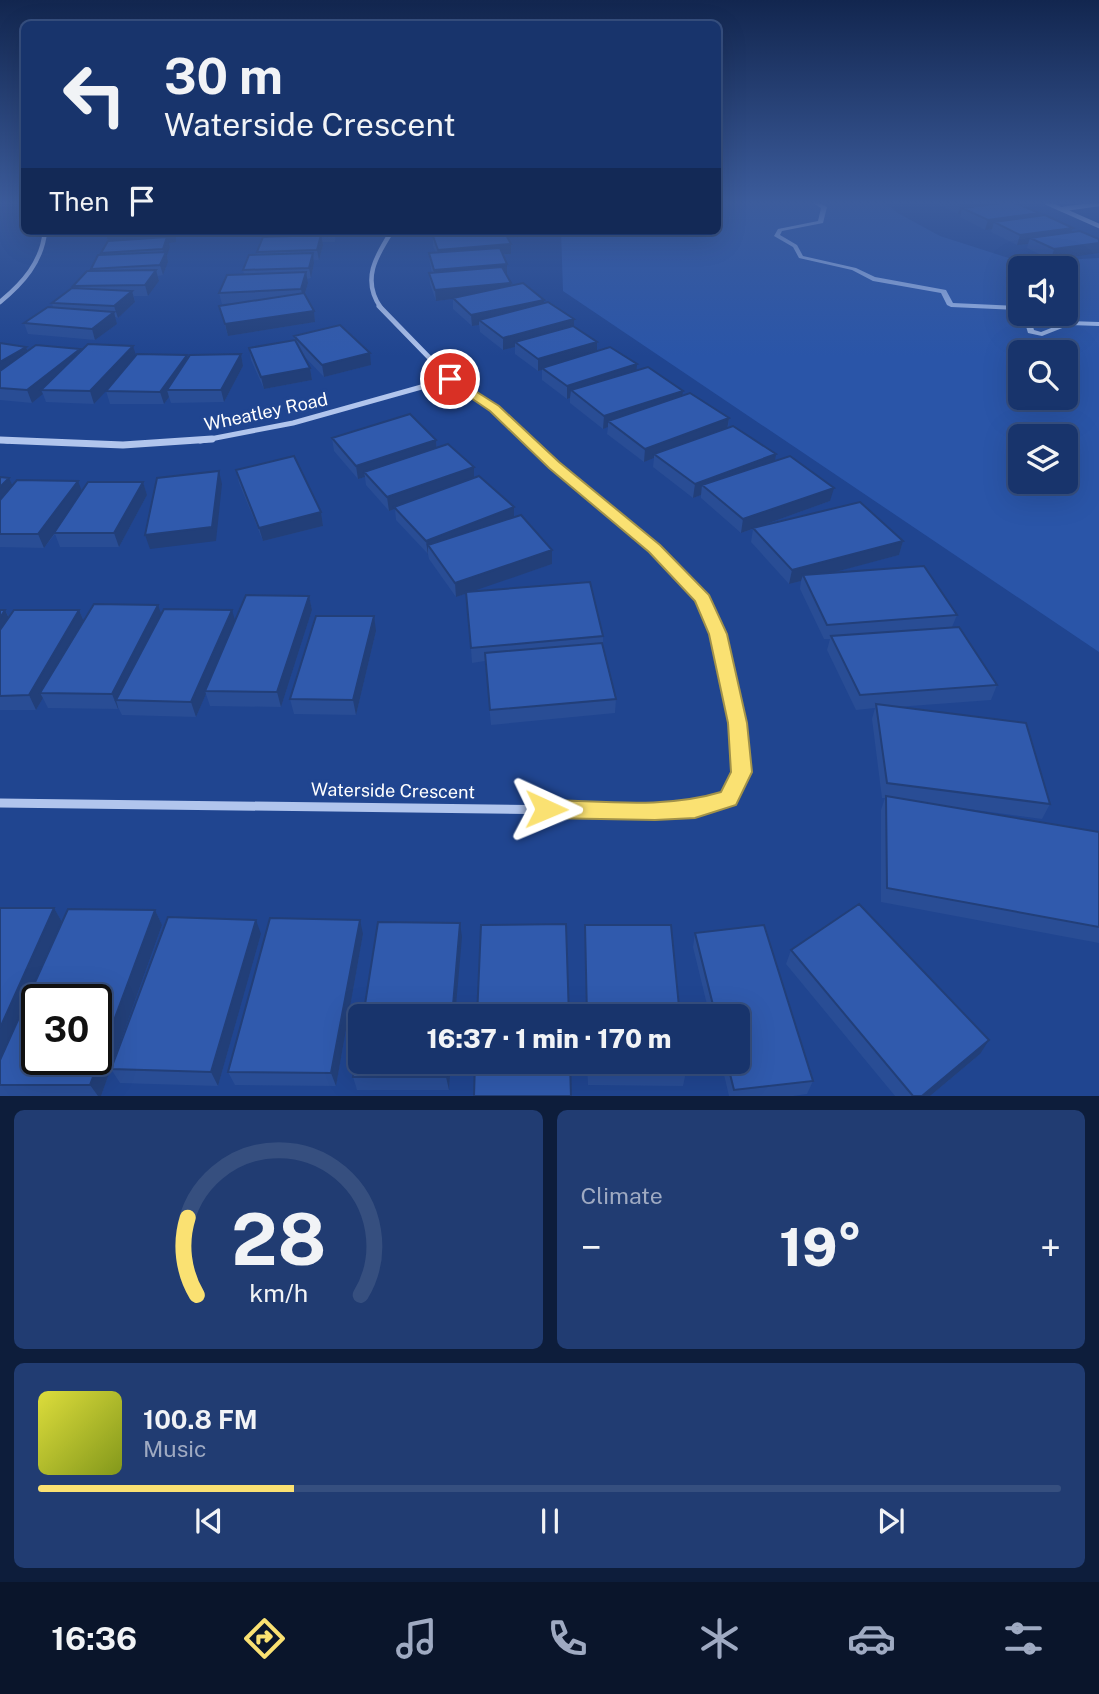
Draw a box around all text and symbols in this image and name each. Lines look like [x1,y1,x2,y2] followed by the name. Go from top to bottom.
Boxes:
[164,47,283,105] text: 30 m
[49,49,140,140] icon: left
[164,106,456,143] text: Waterside Crescent
[123,182,161,220] icon: arrive
[49,186,109,217] text: Then
[1008,256,1078,494] map controls
[1008,256,1078,326] button: sound
[1008,340,1078,410] button: search
[420,349,480,409] pin
[431,360,469,398] icon: arrive
[202,388,330,435] street label: Wheatley Road
[1008,424,1078,494] button: layers
[509,772,583,846] position arrow
[311,779,475,802] street label: Waterside Crescent
[21,984,112,1075] speed limit sign: 30
[426,1023,672,1054] text: 16:37 · 1 min · 170 m
[581,1182,663,1209] text: Climate
[231,1197,326,1282] text: 28
[779,1217,862,1278] text: 19°
[581,1225,602,1270] text: −
[1040,1225,1061,1270] text: +
[249,1278,308,1308] text: km/h
[143,1404,258,1435] text: 100.8 FM
[143,1435,207,1462] text: Music
[190,1502,228,1540] icon: previous
[531,1502,569,1540] icon: pause
[872,1502,910,1540] icon: next
[240,1614,289,1663] icon: directions
[392,1614,441,1663] icon: music
[543,1614,592,1663] icon: phone
[695,1614,744,1663] icon: climate
[847,1614,896,1663] icon: car
[999,1614,1048,1663] icon: filters
[51,1620,137,1657] text: 16:36

